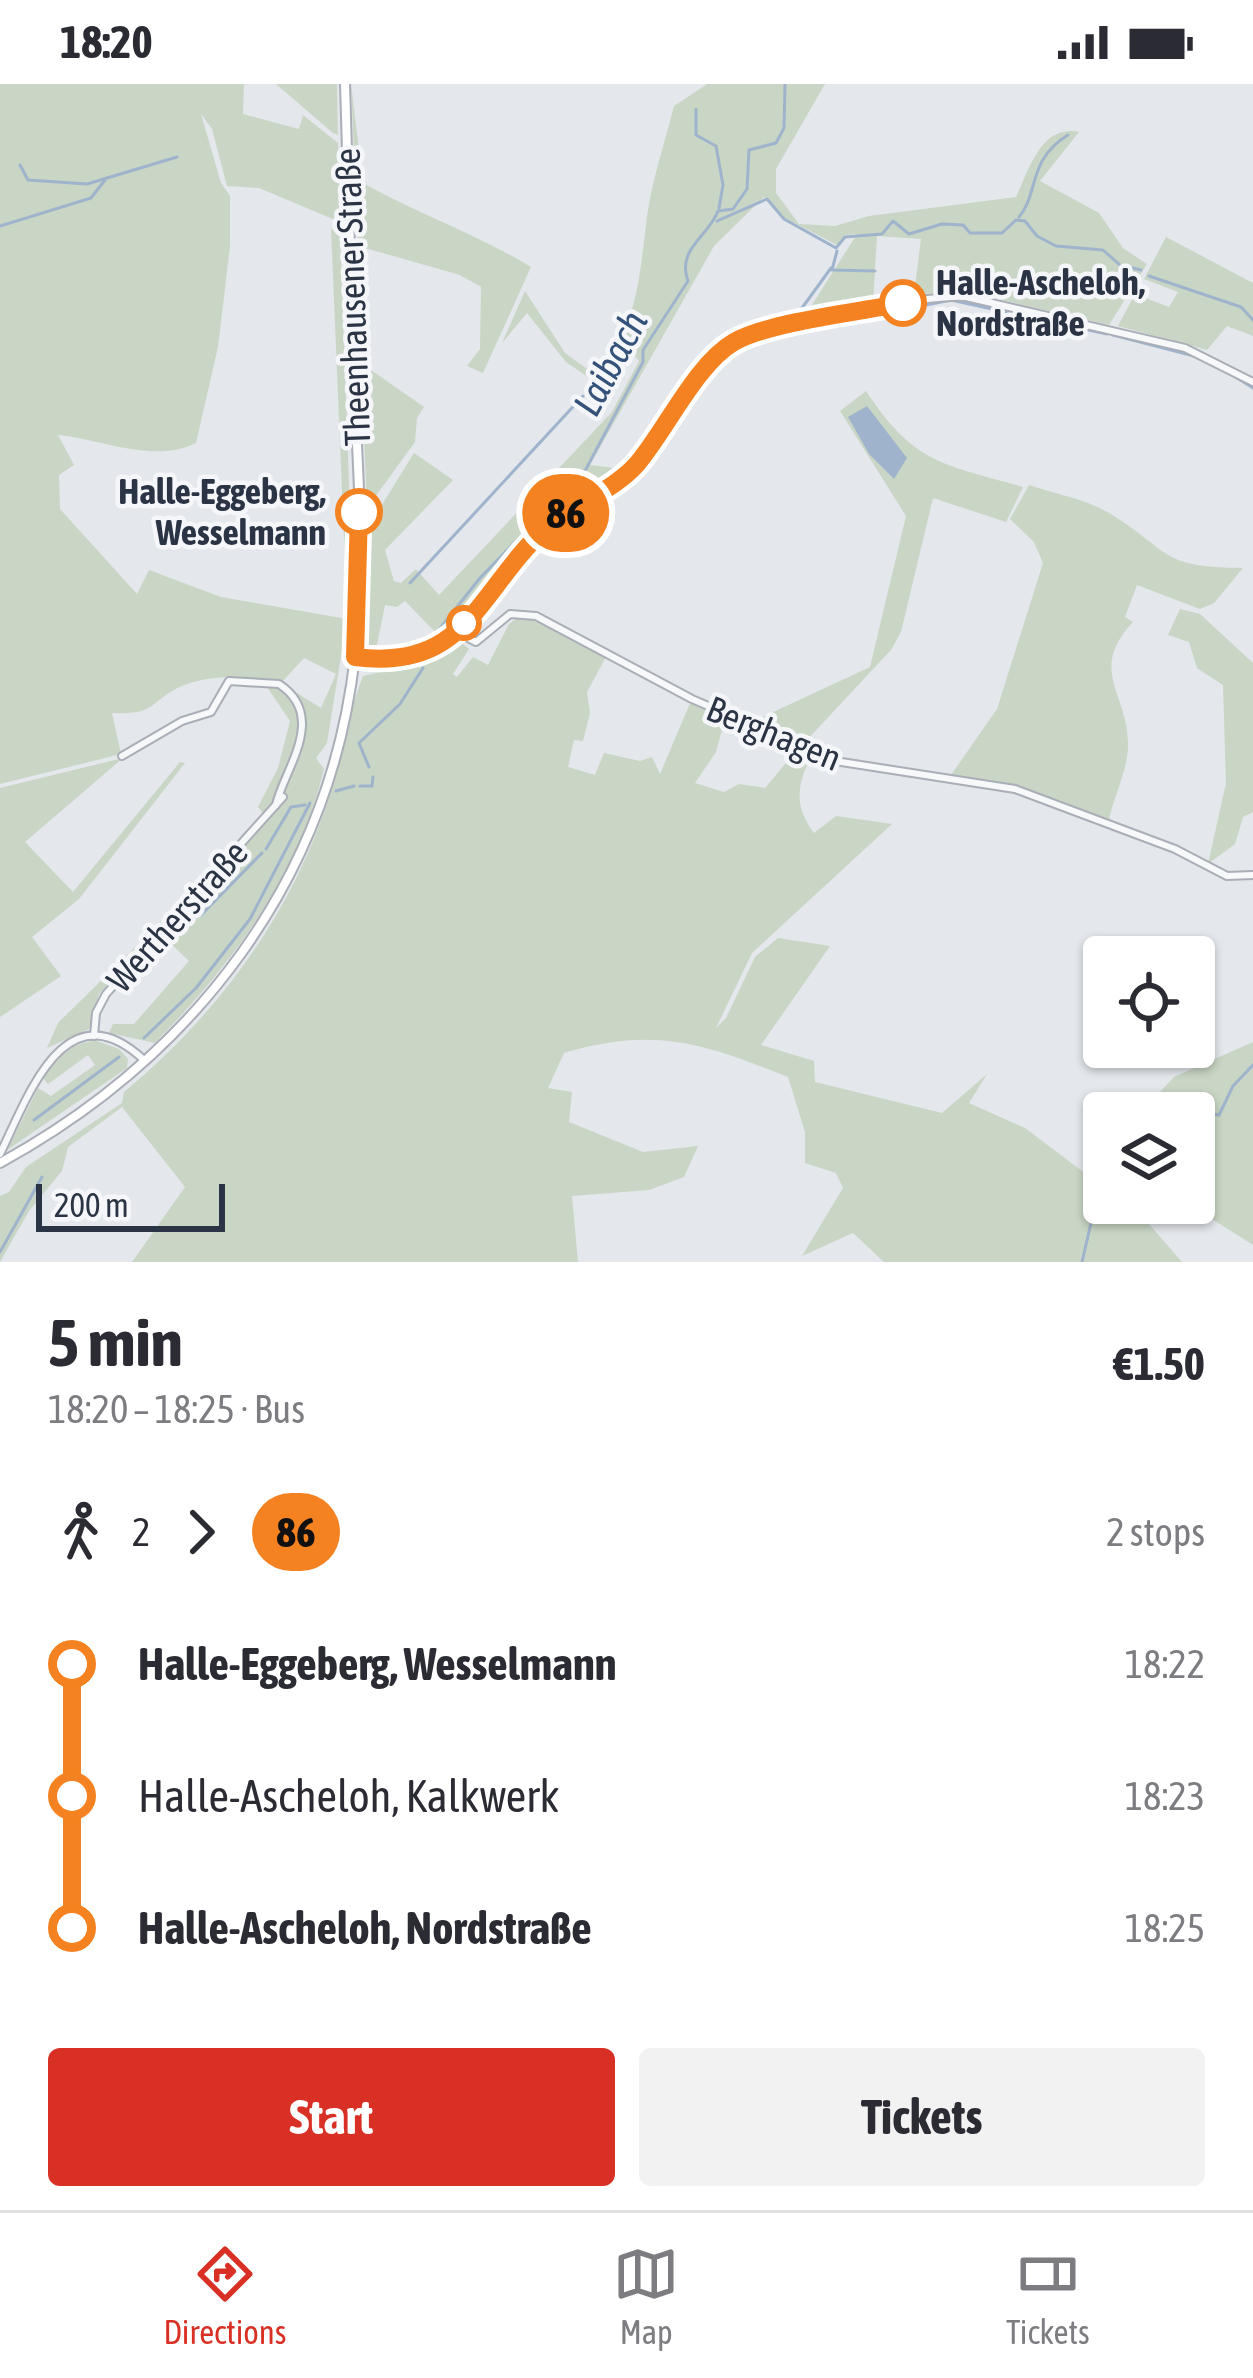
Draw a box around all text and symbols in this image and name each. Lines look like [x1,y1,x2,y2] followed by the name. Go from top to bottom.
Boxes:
[60,16,153,68] text: 18:20
[326,147,378,447] street label: Theenhausener Straße
[936,261,1145,344] place label: Halle-Ascheloh, Nordstraße
[881,281,925,325] marker: Halle-Ascheloh, Nordstraße
[564,303,656,423] water label: Laibach
[118,470,326,553] place label: Halle-Eggeberg, Wesselmann
[512,474,620,552] line badge: 86
[546,489,586,537] text: 86
[337,490,381,534] marker: Halle-Eggeberg, Wesselmann
[448,607,480,639] unlabelled marker
[701,687,847,779] street label: Berghagen
[98,832,256,1000] street label: Wertherstraße
[1083,936,1215,1224] map controls
[1083,936,1215,1068] button: locate
[1083,1092,1215,1224] button: layers
[36,1178,225,1231] scale bar
[54,1186,129,1224] text: 200 m
[48,1304,183,1380] text: 5 min
[1113,1338,1205,1390] text: €1.50
[48,1387,305,1431] text: 18:20 – 18:25 · Bus
[48,1499,114,1565] icon: walk
[168,1499,234,1565] icon: forward
[276,1508,316,1556] text: 86
[132,1510,150,1554] text: 2
[1106,1510,1205,1554] text: 2 stops
[138,1638,617,1690] text: Halle-Eggeberg, Wesselmann
[1125,1642,1205,1686] text: 18:22
[138,1770,559,1822] text: Halle-Ascheloh, Kalkwerk
[1125,1774,1205,1818] text: 18:23
[138,1902,592,1954] text: Halle-Ascheloh, Nordstraße
[1125,1906,1205,1950] text: 18:25
[48,2048,615,2186] button: Start
[639,2048,1205,2186] button: Tickets
[163,2241,286,2351] tab: Directions
[613,2241,679,2351] tab: Map
[1006,2241,1090,2351] tab: Tickets

